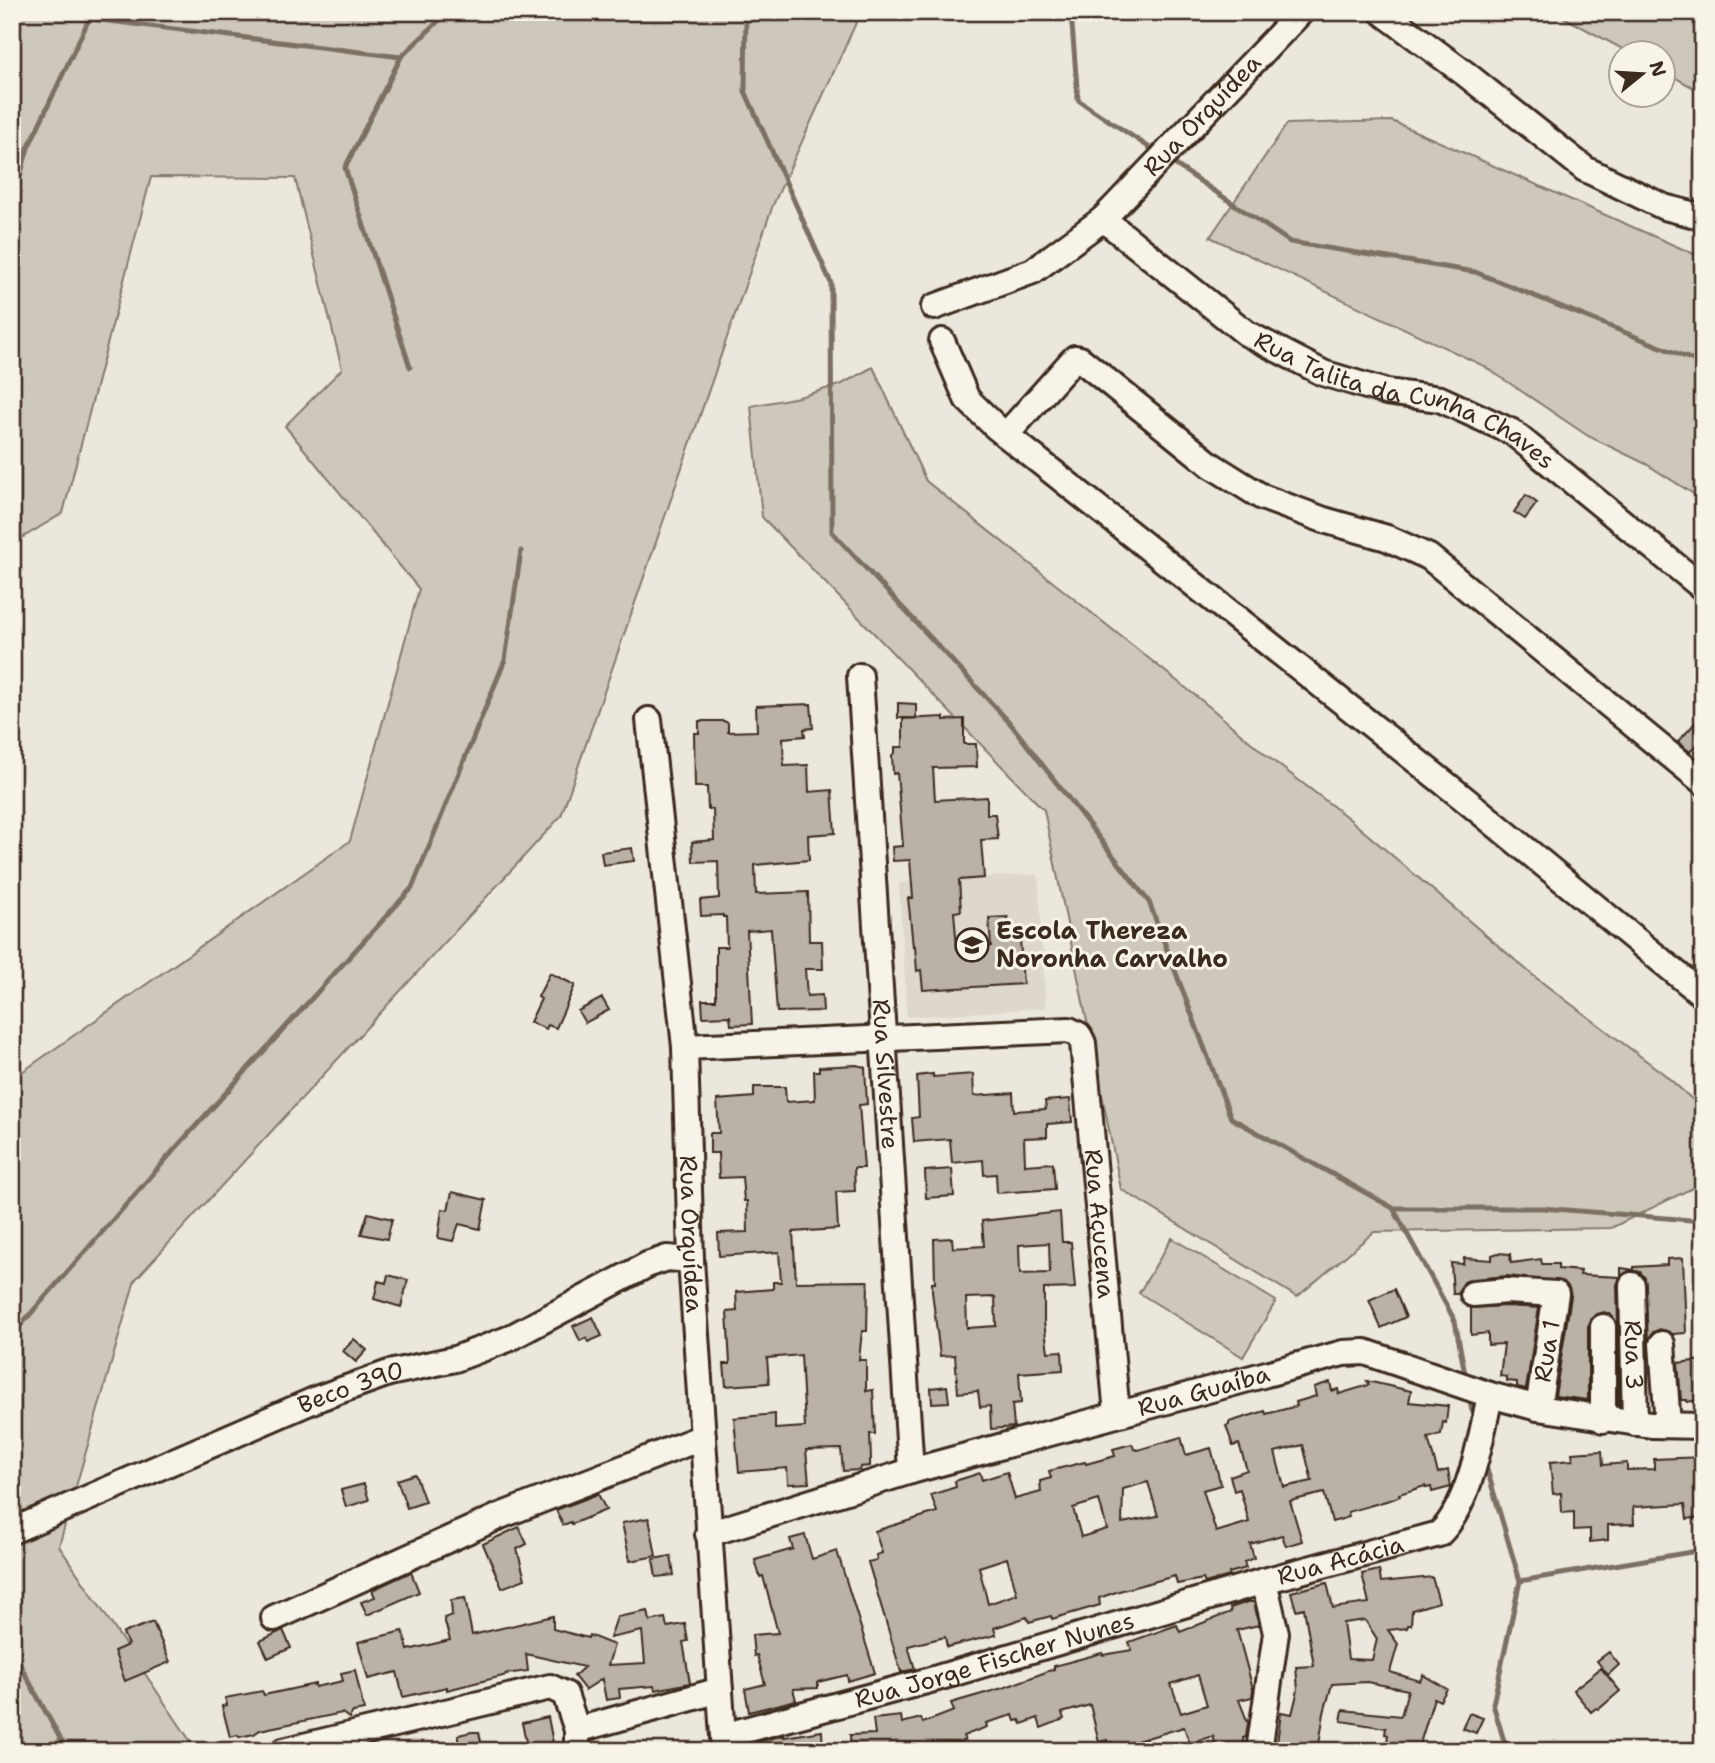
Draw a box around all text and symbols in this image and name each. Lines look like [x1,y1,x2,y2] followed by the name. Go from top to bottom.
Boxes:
[1606,38,1676,108] north arrow
[1136,47,1268,183] street label: Rua Orquídea
[1643,58,1672,80] text: N
[1249,324,1561,476] street label: Rua Talita da Cunha Chaves
[996,915,1228,975] place label: Escola Thereza Noronha Carvalho
[953,926,991,964] school or university icon: Escola Thereza Noronha Carvalho
[865,998,906,1150] street label: Rua Silvestre
[1077,1148,1122,1300] street label: Rua Açucena
[672,1155,710,1314] street label: Rua Orquídea
[1526,1318,1568,1384] street label: Rua 1
[1617,1320,1650,1390] street label: Rua 3
[293,1354,406,1421] street label: Beco 390
[1134,1358,1273,1424] street label: Rua Guaíba
[1274,1528,1407,1593] street label: Rua Acácia
[851,1604,1138,1716] street label: Rua Jorge Fischer Nunes

